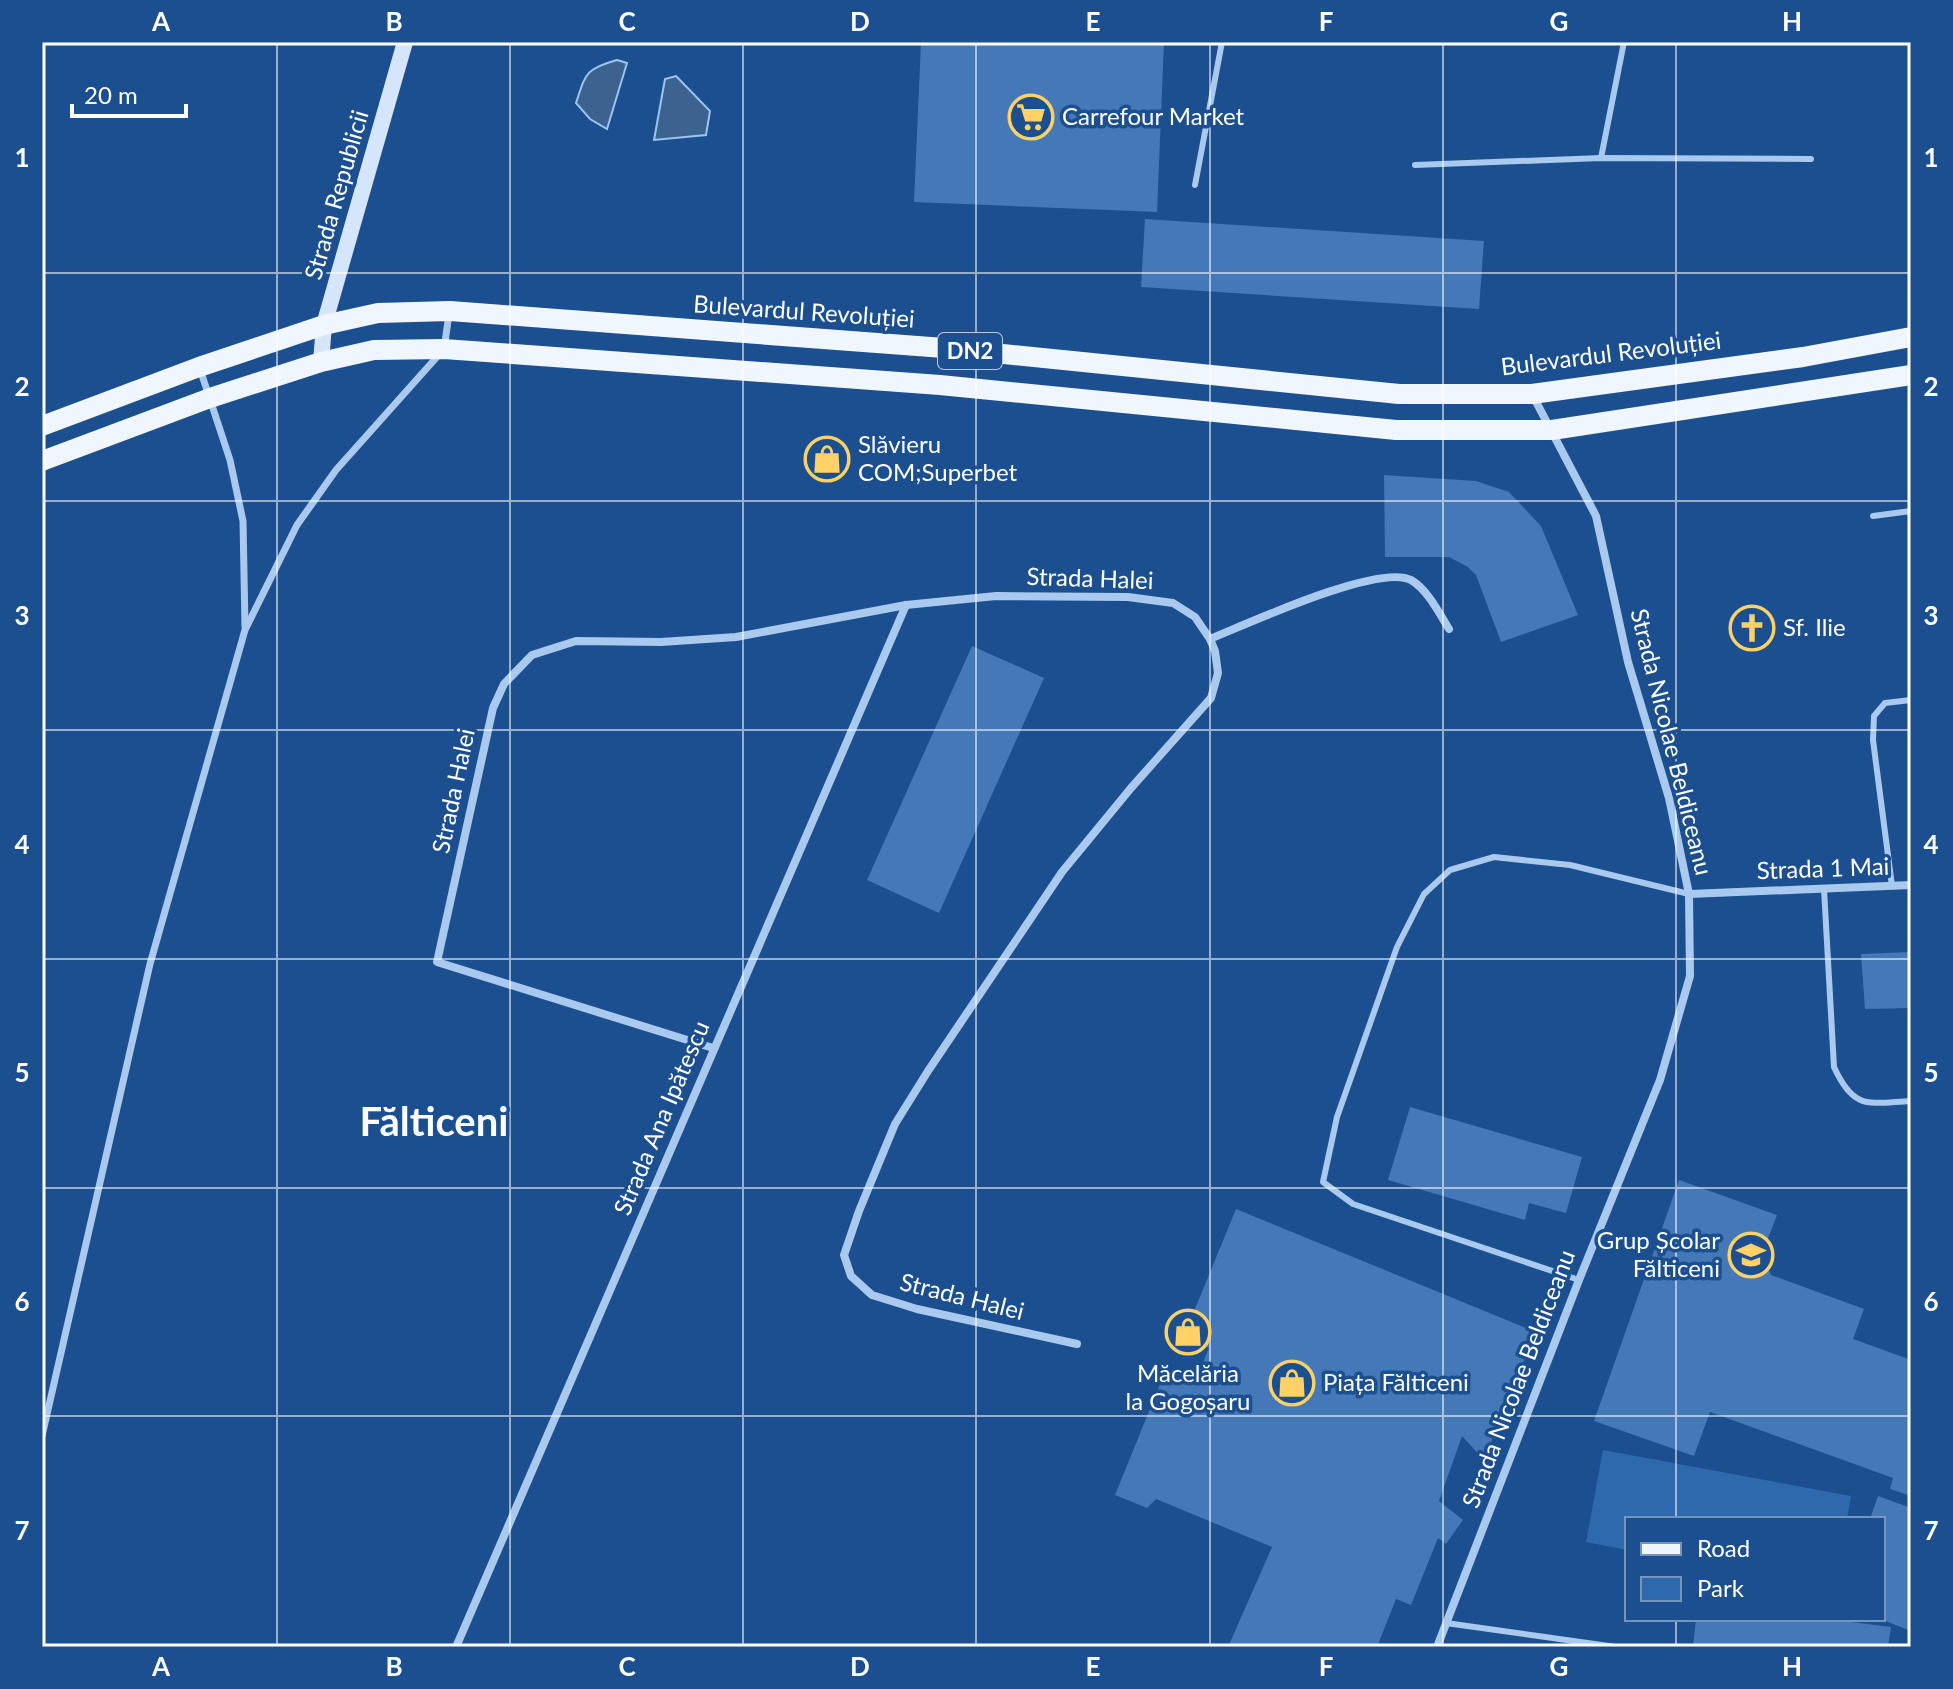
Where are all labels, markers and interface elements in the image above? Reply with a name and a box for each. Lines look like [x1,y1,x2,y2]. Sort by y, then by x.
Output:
text: A [151,5,171,37]
text: B [385,5,403,37]
text: C [618,5,636,37]
text: D [850,5,870,37]
text: E [1086,5,1100,37]
text: F [1319,5,1333,37]
text: G [1550,5,1568,37]
text: H [1782,5,1802,37]
scale bar [72,68,186,118]
text: 20 m [84,80,138,109]
supermarket icon: Carrefour Market [1007,93,1055,141]
place label: Carrefour Market [1062,101,1245,130]
street label: Strada Republicii [298,107,374,283]
text: 1 [14,141,30,173]
text: 1 [1923,141,1939,173]
street label: Bulevardul Revoluției [692,288,916,333]
street label: Bulevardul Revoluției [1499,325,1723,380]
road number: DN2 [938,333,1002,369]
text: 2 [14,370,30,402]
text: 2 [1923,370,1939,402]
place label: Slăvieru COM;Superbet [858,429,1018,486]
shop icon: Slăvieru COM;Superbet [803,435,851,483]
street label: Strada Halei [1026,561,1154,594]
text: 3 [14,599,30,631]
text: 3 [1923,599,1939,631]
church icon: Sf. Ilie [1728,604,1776,652]
street label: Strada Nicolae Beldiceanu [1625,605,1720,878]
place label: Sf. Ilie [1783,612,1846,641]
street label: Strada Halei [425,726,480,856]
text: 4 [14,828,30,860]
text: 4 [1923,828,1939,860]
street label: Strada 1 Mai [1756,851,1890,884]
street label: Strada Ana Ipătescu [607,1016,715,1219]
text: 5 [14,1056,30,1088]
text: 5 [1923,1056,1939,1088]
district label: Fălticeni [360,1097,508,1145]
place label: Grup Școlar Fălticeni [1597,1225,1720,1282]
school or university icon: Grup Școlar Fălticeni [1727,1231,1775,1279]
street label: Strada Nicolae Beldiceanu [1455,1245,1580,1511]
street label: Strada Halei [897,1266,1028,1325]
text: 6 [14,1285,30,1317]
text: 6 [1923,1285,1939,1317]
shop icon: Măcelăria la Gogoșaru [1164,1308,1212,1356]
place label: Măcelăria la Gogoșaru [1125,1358,1251,1415]
shop icon: Piața Fălticeni [1268,1359,1316,1407]
place label: Piața Fălticeni [1323,1367,1469,1396]
text: 7 [14,1514,30,1546]
text: 7 [1923,1514,1939,1546]
legend [1625,1517,1885,1621]
text: Road [1697,1533,1750,1562]
text: Park [1697,1573,1745,1602]
text: A [151,1650,171,1682]
text: B [385,1650,403,1682]
text: C [618,1650,636,1682]
text: D [850,1650,870,1682]
text: E [1086,1650,1100,1682]
text: F [1319,1650,1333,1682]
text: G [1550,1650,1568,1682]
text: H [1782,1650,1802,1682]

